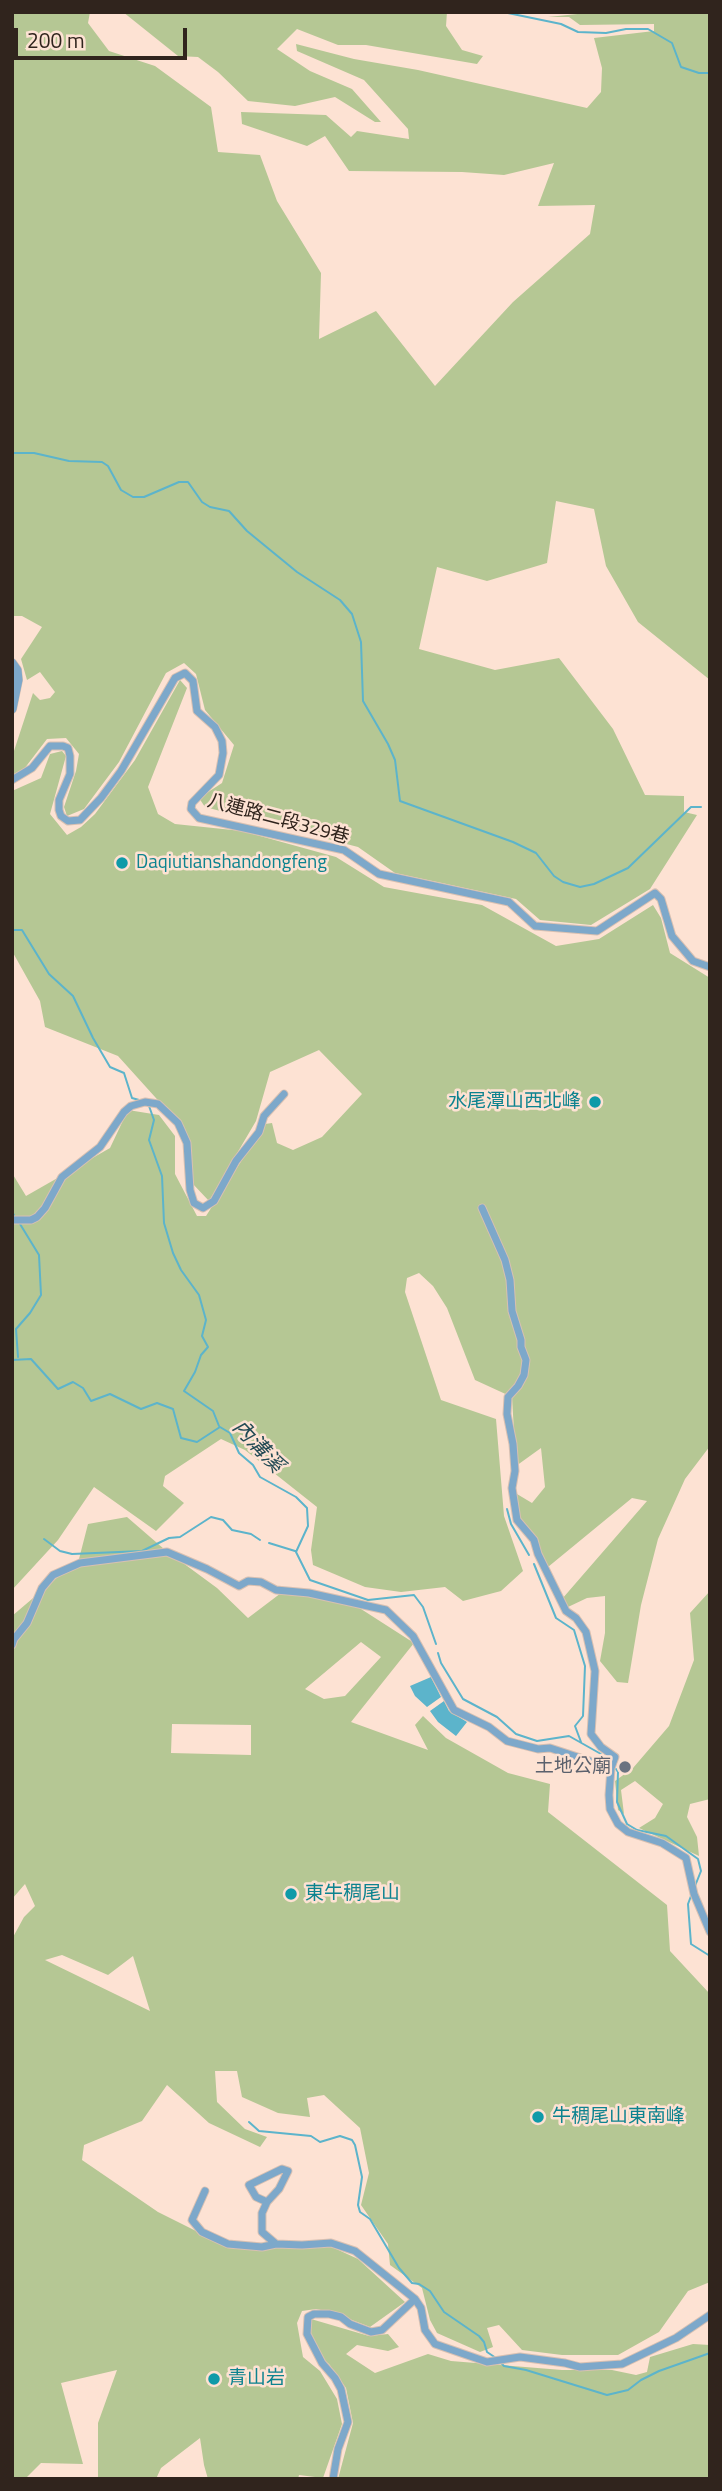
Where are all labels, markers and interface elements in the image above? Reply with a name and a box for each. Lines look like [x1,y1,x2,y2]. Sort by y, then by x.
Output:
scale bar [18,14,191,58]
text: 200 m [27,24,84,56]
street label: 八連路二段329巷 [205,790,351,850]
place label: Daqiutianshandongfeng [136,852,327,874]
marker: Daqiutianshandongfeng [114,855,130,871]
place label: 水尾潭山西北峰 [448,1091,581,1113]
marker: 水尾潭山西北峰 [587,1094,603,1110]
water label: 內溝溪 [226,1415,288,1479]
place label: 土地公廟 [535,1756,611,1778]
marker: 土地公廟 [617,1759,633,1775]
place label: 東牛稠尾山 [305,1883,400,1905]
marker: 東牛稠尾山 [283,1886,299,1902]
place label: 牛稠尾山東南峰 [552,2106,685,2128]
marker: 牛稠尾山東南峰 [530,2109,546,2125]
place label: 青山岩 [228,2368,285,2390]
marker: 青山岩 [206,2371,222,2387]

